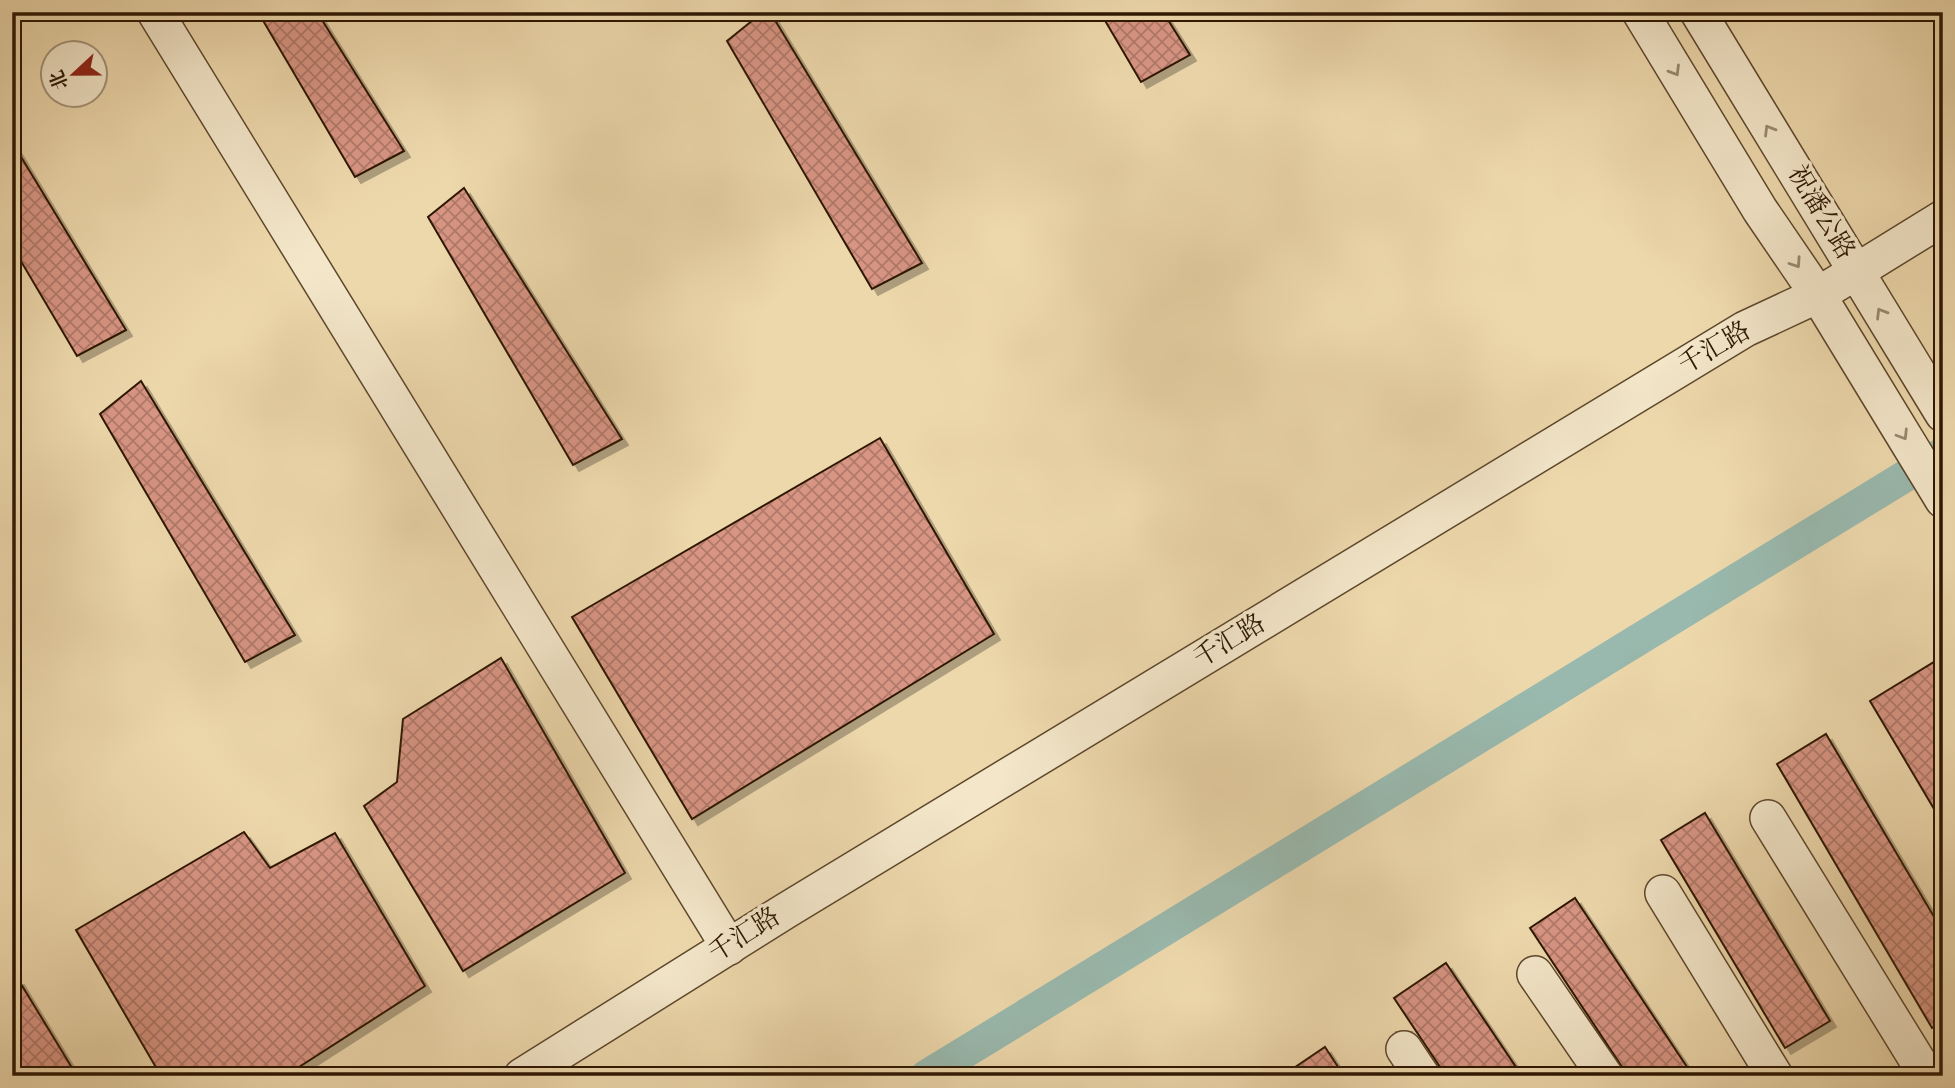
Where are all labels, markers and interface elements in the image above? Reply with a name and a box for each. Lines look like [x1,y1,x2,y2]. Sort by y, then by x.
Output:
north arrow [38,38,108,108]
one-way arrow [1667,63,1680,76]
text: 北 [44,66,77,93]
one-way arrow [1765,124,1778,137]
street label: 祝潘公路 [1777,159,1863,267]
one-way arrow [1788,255,1800,268]
one-way arrow [1876,308,1889,321]
street label: 千汇路 [1672,313,1758,385]
one-way arrow [1894,428,1907,441]
street label: 千汇路 [1187,606,1273,678]
street label: 千汇路 [702,900,788,972]

